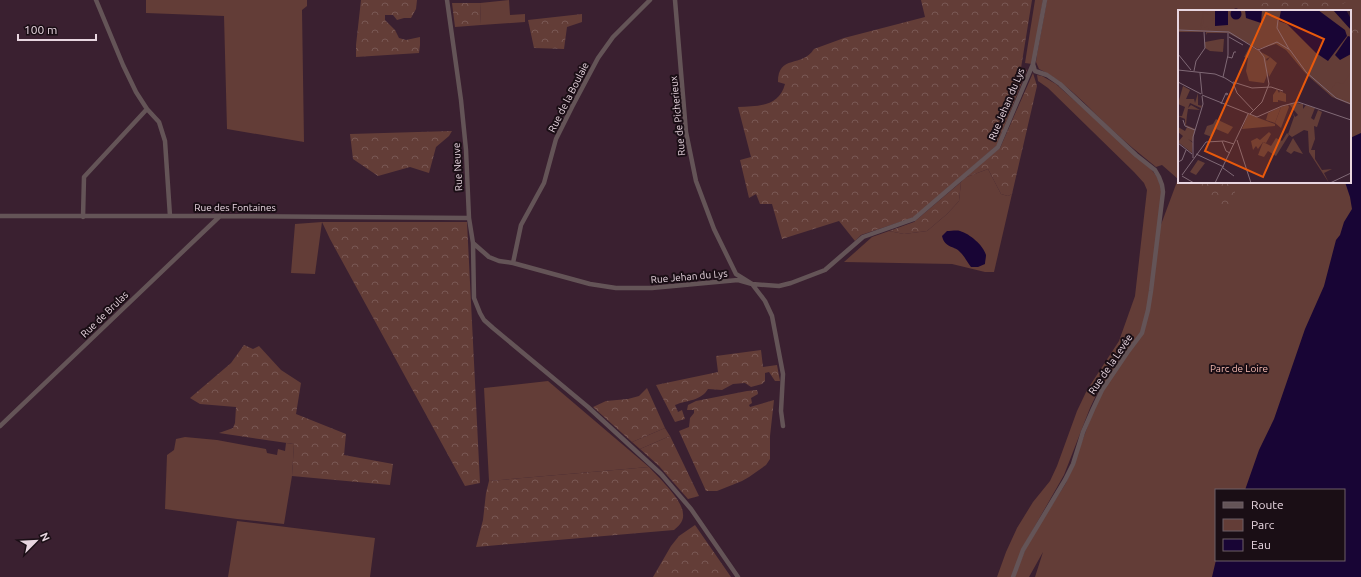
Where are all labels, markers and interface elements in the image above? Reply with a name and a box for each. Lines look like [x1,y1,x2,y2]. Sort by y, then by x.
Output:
inset map [1178,10,1351,183]
scale bar [18,16,96,42]
text: 100 m [24,23,57,36]
street label: Rue de la Boulaie [546,60,591,134]
street label: Rue Jehan du Lys [986,67,1027,142]
street label: Rue de Picherieux [668,75,687,156]
street label: Rue Neuve [451,142,464,191]
street label: Rue des Fontaines [194,202,276,213]
street label: Rue Jehan du Lys [650,268,728,285]
street label: Rue de Brulas [78,289,130,340]
street label: Rue de la Levée [1086,332,1135,396]
park label: Parc de Loire [1210,363,1268,374]
legend [1215,489,1345,561]
text: Route [1251,498,1284,511]
text: Parc [1251,518,1275,531]
north arrow [16,521,56,561]
text: N [38,531,52,543]
text: Eau [1251,538,1271,551]

